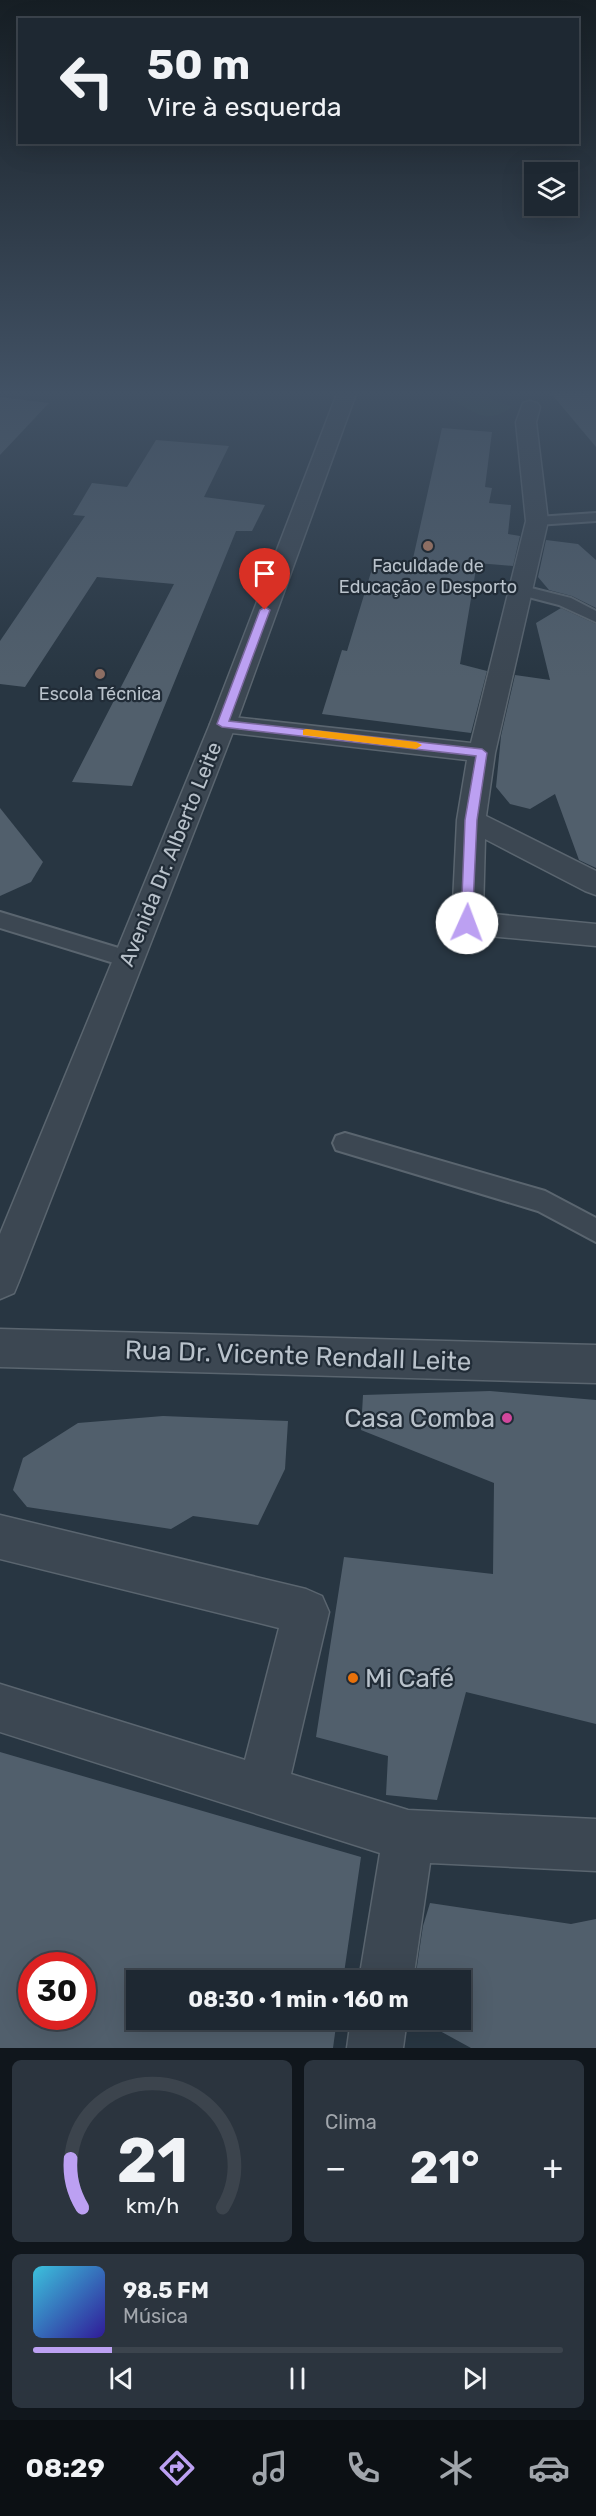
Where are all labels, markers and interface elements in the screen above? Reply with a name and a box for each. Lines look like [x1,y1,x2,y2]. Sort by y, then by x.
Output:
text: 50 m [147,40,250,90]
icon: left [48,42,126,120]
text: Vire à esquerda [147,91,342,123]
map controls [524,162,578,216]
button: layers [524,162,578,216]
marker: Faculdade de Educação e Desporto [421,539,435,553]
pin [239,548,290,610]
place label: Faculdade de Educação e Desporto [339,555,517,598]
icon: arrive [248,557,281,590]
marker: Escola Técnica [93,667,107,681]
place label: Escola Técnica [39,683,161,705]
street label: Avenida Dr. Alberto Leite [113,738,227,970]
position arrow [435,891,499,955]
street label: Rua Dr. Vicente Rendall Leite [124,1334,472,1378]
place label: Casa Comba [344,1403,495,1434]
marker: Casa Comba [500,1411,514,1425]
place label: Mi Café [365,1663,454,1694]
marker: Mi Café [346,1671,360,1685]
speed limit sign: 30 [18,1952,96,2030]
text: 08:30 · 1 min · 160 m [188,1986,409,2013]
text: Clima [325,2110,377,2134]
text: 21 [116,2124,188,2198]
text: 21° [409,2141,480,2194]
text: − [325,2148,346,2187]
text: + [542,2148,563,2187]
text: km/h [125,2193,179,2218]
text: 98.5 FM [123,2277,209,2304]
text: Música [123,2304,188,2328]
icon: previous [105,2362,138,2395]
icon: pause [281,2362,314,2395]
icon: next [458,2362,491,2395]
icon: directions [156,2447,198,2489]
icon: music [249,2447,291,2489]
icon: phone [342,2447,384,2489]
icon: climate [435,2447,477,2489]
icon: car [528,2447,570,2489]
text: 08:29 [26,2452,105,2484]

